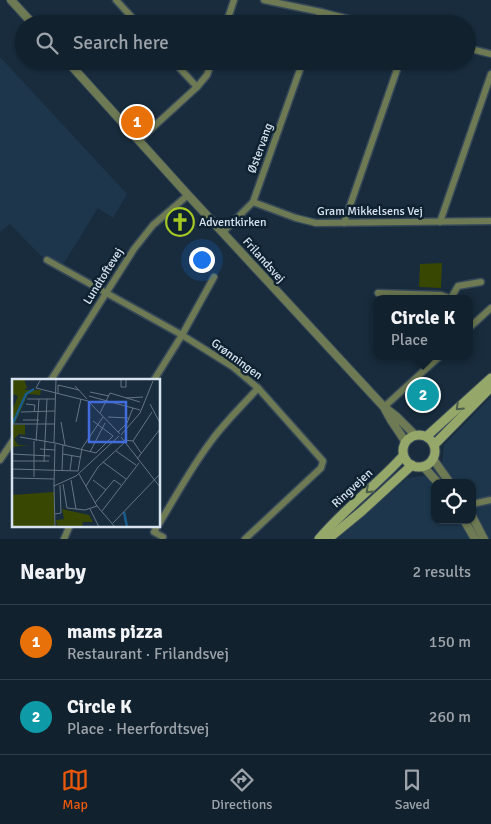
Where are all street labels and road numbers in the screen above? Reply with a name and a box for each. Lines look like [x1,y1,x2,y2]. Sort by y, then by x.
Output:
street label: Østervang [244,121,276,175]
street label: Gram Mikkelsens Vej [317,204,423,219]
street label: Frilandsvej [239,234,288,286]
street label: Lundtoftevej [80,245,127,307]
street label: Grønningen [208,336,265,383]
street label: Ringvejen [329,466,376,511]

